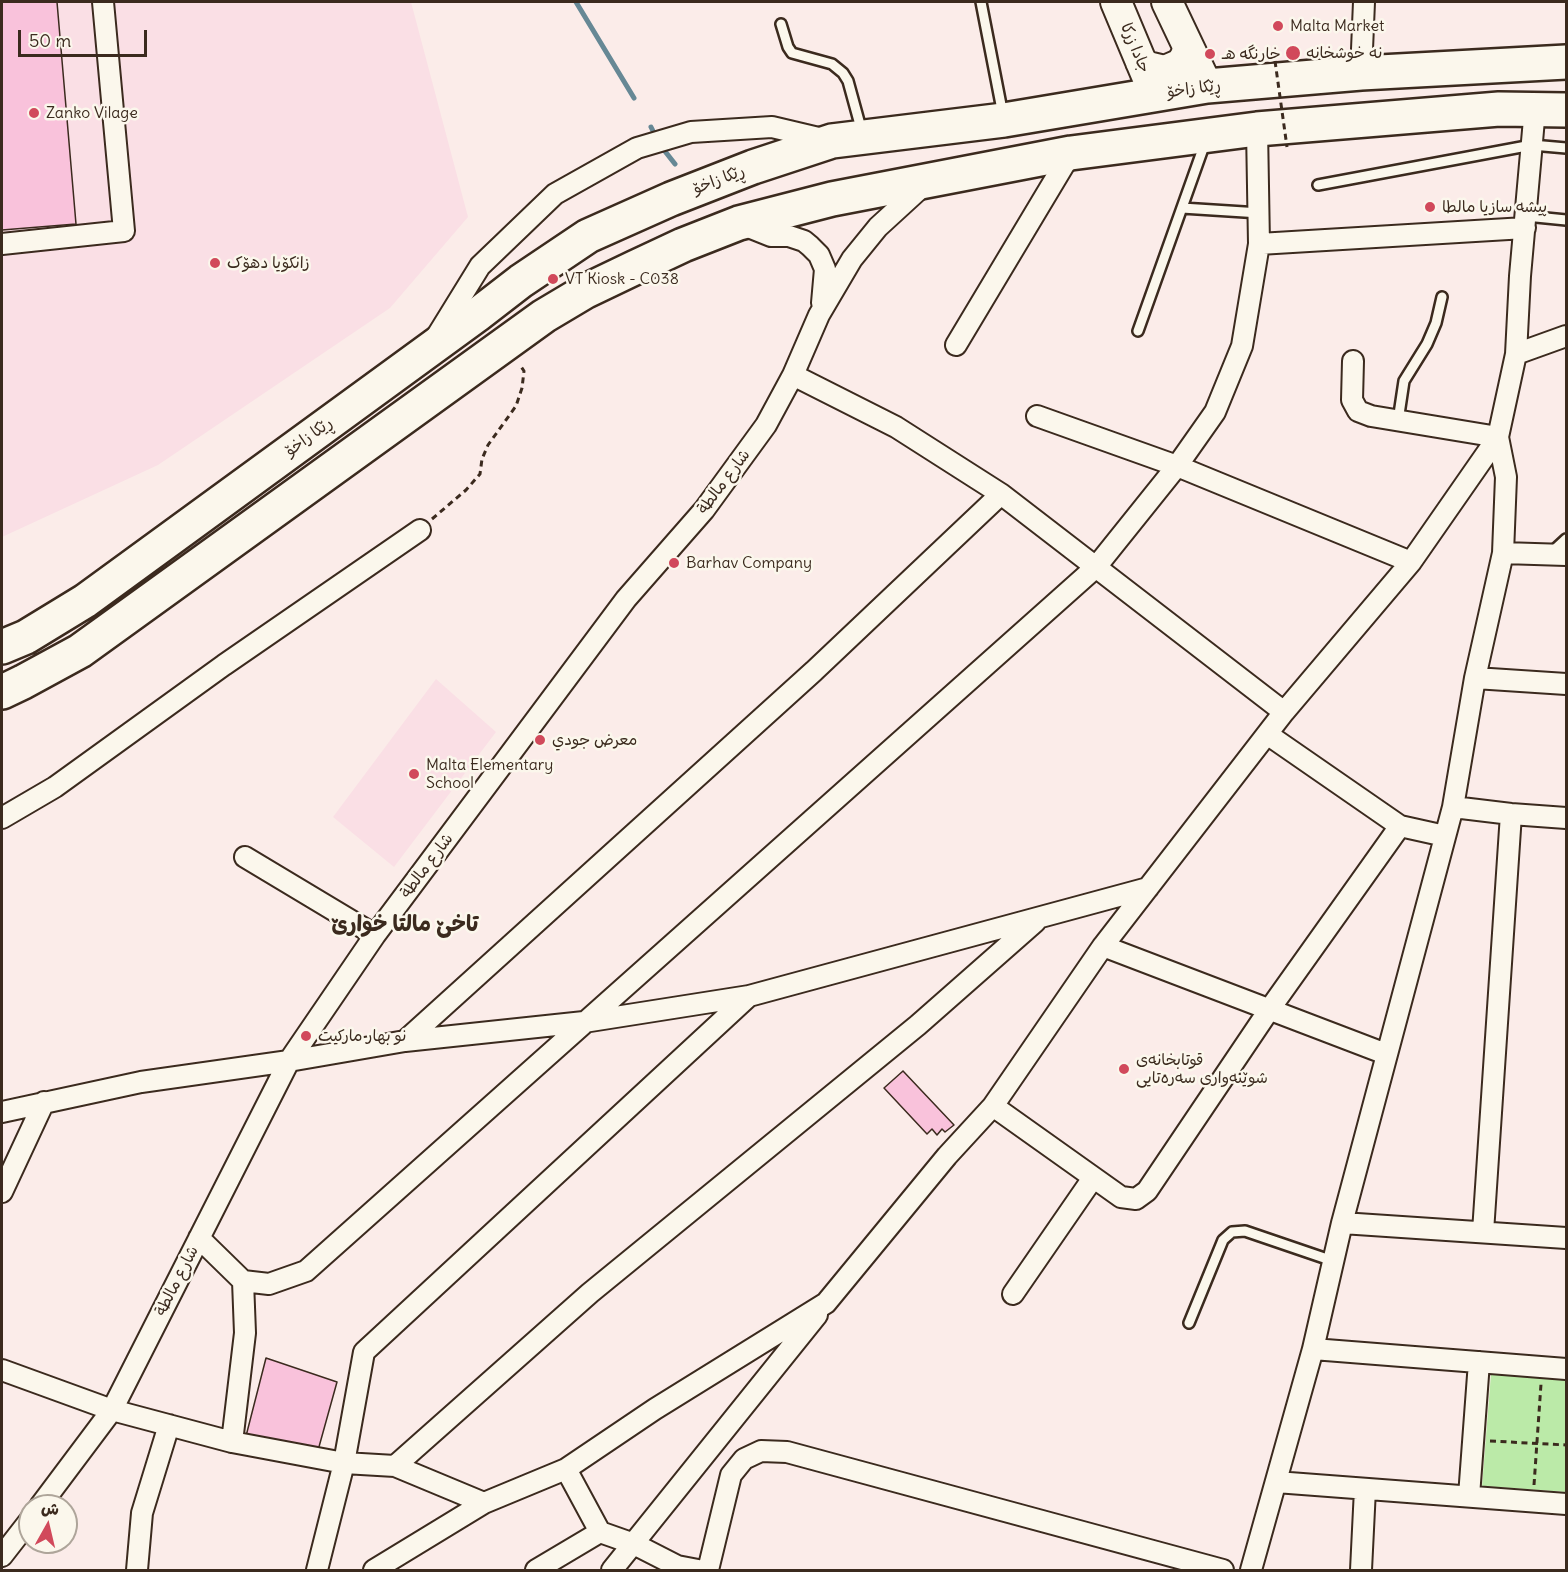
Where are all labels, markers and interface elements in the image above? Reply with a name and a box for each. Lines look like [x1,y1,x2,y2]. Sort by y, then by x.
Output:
place label: Malta Market [1290,16,1384,36]
scale bar [21,18,150,56]
marker: Malta Market [1271,19,1285,33]
street label: جادا زرکا [1116,20,1154,76]
text: 50 m [29,29,71,52]
place label: نه خوشخانه [1306,43,1382,63]
place label: خارنگه هـ [1222,44,1281,64]
marker: نه خوشخانه [1284,44,1302,62]
marker: خارنگه هـ [1203,47,1217,61]
street label: ڕێکا زاخۆ [1166,76,1222,102]
place label: Zanko Vilage [46,103,138,123]
marker: Zanko Vilage [27,106,41,120]
street label: ڕێکا زاخۆ [690,161,748,199]
place label: پيشه سازيا مالطا [1442,197,1547,217]
marker: پيشه سازيا مالطا [1423,200,1437,214]
place label: زانکۆیا دهۆک [227,253,310,273]
marker: زانکۆیا دهۆک [208,256,222,270]
place label: VT Kiosk - C038 [565,269,679,289]
marker: VT Kiosk - C038 [546,272,560,286]
street label: ڕێکا زاخۆ [282,413,336,461]
street label: شارع مالطة [693,446,755,518]
place label: Barhav Company [686,553,812,573]
marker: Barhav Company [667,556,681,570]
place label: معرض جودي [552,730,637,750]
marker: معرض جودي [533,733,547,747]
place label: Malta Elementary School [426,755,553,793]
marker: Malta Elementary School [407,767,421,781]
street label: شارع مالطة [396,830,458,902]
district label: تاخێ مالتا خوارێ [332,912,478,938]
place label: نو بهار ماركيت [318,1026,406,1046]
marker: نو بهار ماركيت [299,1029,313,1043]
place label: قوتابخانەی شوێنەواری سەرەتایی [1136,1050,1268,1088]
marker: قوتابخانەی شوێنەواری سەرەتایی [1117,1062,1131,1076]
street label: شارع مالطة [151,1243,203,1319]
north arrow [18,1494,78,1554]
text: ش [40,1497,60,1519]

